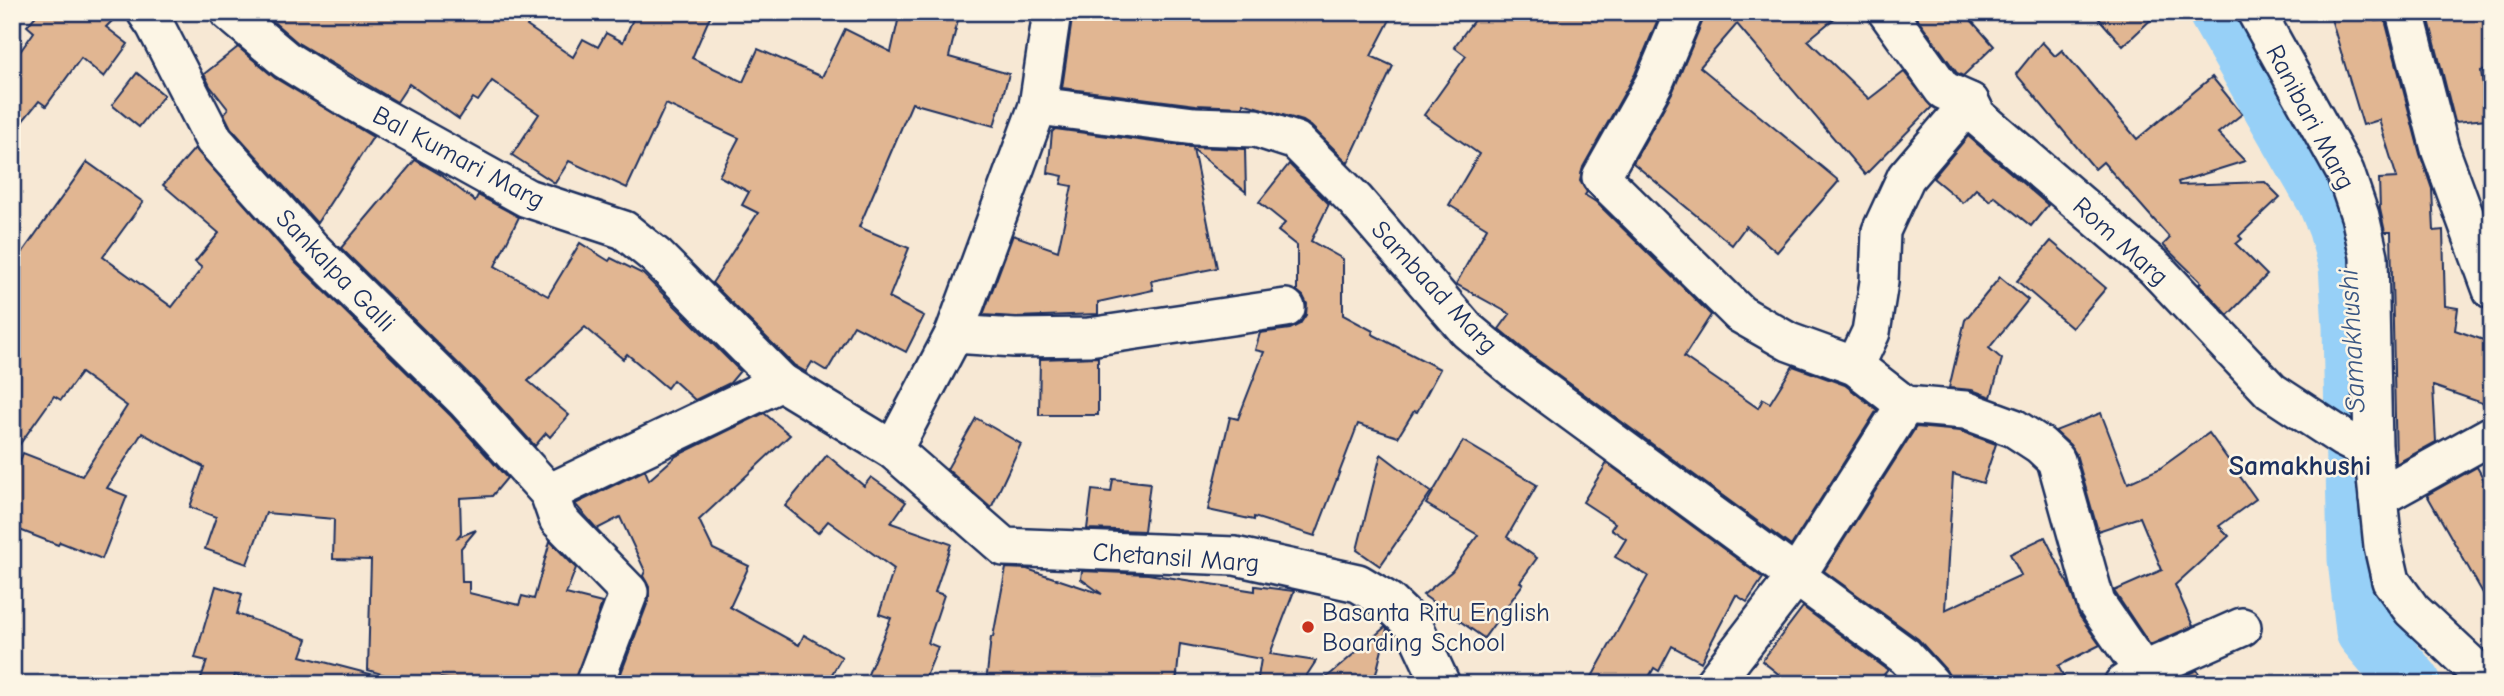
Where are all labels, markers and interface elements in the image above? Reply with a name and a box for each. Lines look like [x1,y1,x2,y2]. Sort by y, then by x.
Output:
street label: Ranibari Marg [2259,40,2361,195]
street label: Bal Kumari Marg [368,100,550,216]
street label: Rom Marg [2067,191,2174,292]
street label: Sankalpa Galli [269,203,401,338]
street label: Sambaad Marg [1365,215,1504,360]
water label: Samakhushi [2332,268,2372,414]
district label: Samakhushi [2229,450,2371,482]
street label: Chetansil Marg [1092,537,1260,579]
place label: Basanta Ritu English Boarding School [1322,598,1550,658]
marker: Basanta Ritu English Boarding School [1300,619,1316,635]

